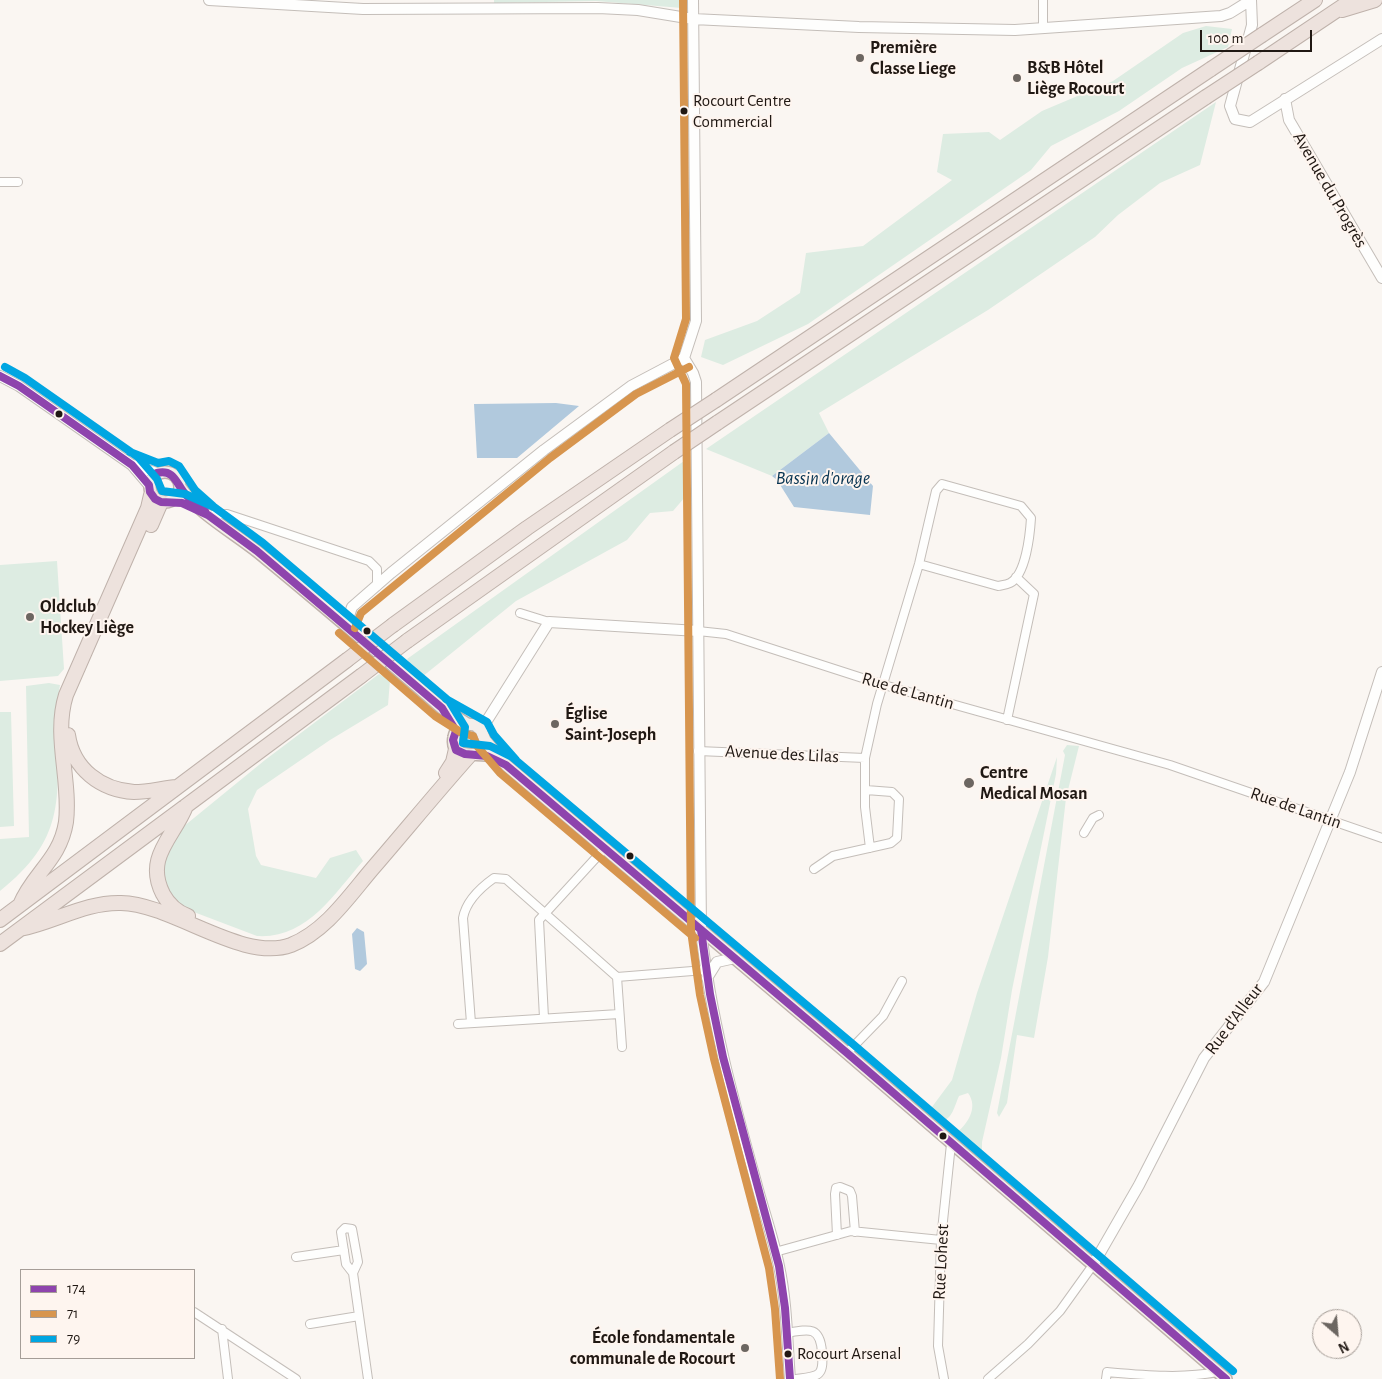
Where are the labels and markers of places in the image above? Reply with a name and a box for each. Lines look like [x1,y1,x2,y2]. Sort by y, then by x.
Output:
place label: Première Classe Liege [870,37,956,80]
marker: Première Classe Liege [854,52,866,64]
place label: B&B Hôtel Liège Rocourt [1027,57,1124,100]
marker: B&B Hôtel Liège Rocourt [1011,72,1023,84]
place label: Rocourt Centre Commercial [693,91,791,131]
marker: Rocourt Centre Commercial [679,106,689,116]
unlabelled marker [54,409,64,419]
place label: Oldclub Hockey Liège [40,596,134,638]
marker: Oldclub Hockey Liège [24,611,36,623]
unlabelled marker [362,626,372,636]
place label: Église Saint-Joseph [565,703,656,746]
marker: Église Saint-Joseph [549,718,561,730]
place label: Centre Medical Mosan [980,762,1088,804]
marker: Centre Medical Mosan [962,776,976,790]
unlabelled marker [625,851,635,861]
unlabelled marker [938,1131,948,1141]
place label: École fondamentale communale de Rocourt [570,1327,735,1370]
marker: École fondamentale communale de Rocourt [739,1342,751,1354]
place label: Rocourt Arsenal [797,1344,901,1364]
marker: Rocourt Arsenal [783,1349,793,1359]

